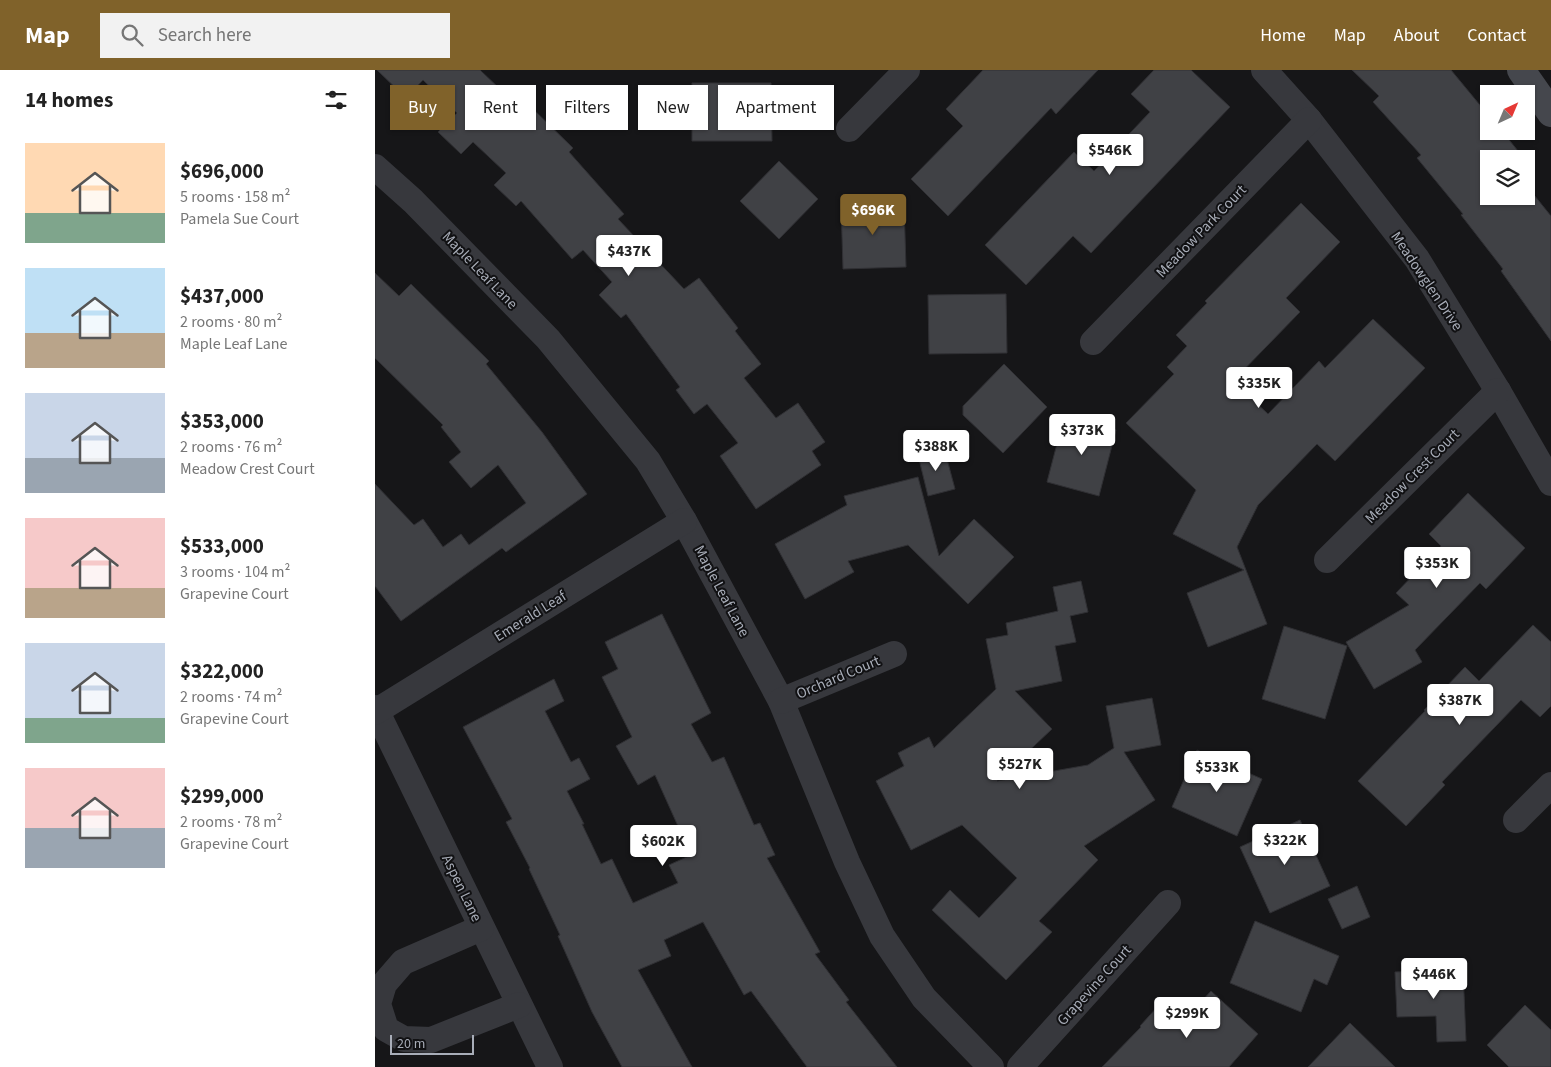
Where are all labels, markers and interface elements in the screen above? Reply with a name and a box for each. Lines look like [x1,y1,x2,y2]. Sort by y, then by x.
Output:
search box [100,13,450,58]
text: Map [25,18,70,53]
icon: search [118,21,146,49]
text: Search here [158,22,251,49]
text: Home [1260,23,1306,48]
text: Map [1334,23,1366,48]
text: About [1394,23,1439,48]
text: Contact [1467,23,1526,48]
text: 14 homes [25,85,113,115]
chip: Buy [390,85,455,130]
chip: Rent [465,85,536,130]
chip: Filters [546,85,628,130]
chip: New [638,85,708,130]
chip: Apartment [718,85,834,130]
north arrow [1480,85,1535,140]
map controls [1480,85,1535,205]
icon: filters [322,86,350,114]
pin: $546K [1075,134,1145,176]
text: $546K [1088,139,1132,161]
button: layers [1480,150,1535,205]
text: $696,000 [180,156,264,186]
icon: home [65,163,125,223]
street label: Meadow Park Court [1151,180,1251,283]
text: 5 rooms · 158 m² [180,186,290,208]
pin: $696K [838,194,908,236]
text: $696K [851,199,895,221]
text: Pamela Sue Court [180,208,299,230]
street label: Maple Leaf Lane [437,227,522,314]
street label: Meadowglen Drive [1386,228,1468,335]
pin: $437K [594,234,664,277]
text: $437K [607,240,651,262]
text: $437,000 [180,281,264,311]
icon: home [65,288,125,348]
text: 2 rooms · 80 m² [180,311,282,333]
text: Maple Leaf Lane [180,333,288,355]
pin: $335K [1224,366,1294,409]
text: $335K [1237,372,1281,394]
text: $353,000 [180,406,264,436]
icon: home [65,413,125,473]
pin: $373K [1047,414,1117,456]
text: $373K [1060,419,1104,441]
street label: Meadow Crest Court [1360,424,1464,528]
pin: $388K [901,430,971,472]
text: $388K [914,435,958,457]
text: 2 rooms · 76 m² [180,436,282,458]
text: Meadow Crest Court [180,458,315,480]
text: $533,000 [180,531,264,561]
icon: home [65,538,125,598]
street label: Maple Leaf Lane [689,542,755,641]
pin: $353K [1402,546,1472,589]
text: $353K [1415,552,1459,574]
text: 3 rooms · 104 m² [180,561,290,583]
text: Grapevine Court [180,583,289,605]
street label: Emerald Leaf [490,586,571,647]
street label: Orchard Court [793,650,883,705]
text: $322,000 [180,656,264,686]
icon: home [65,663,125,723]
pin: $387K [1425,684,1495,726]
text: 2 rooms · 74 m² [180,686,282,708]
text: $387K [1438,689,1482,711]
text: Grapevine Court [180,708,289,730]
pin: $527K [985,748,1055,790]
pin: $533K [1182,750,1252,793]
text: $527K [998,753,1042,775]
text: $533K [1195,756,1239,778]
text: $299,000 [180,781,264,811]
icon: home [65,788,125,848]
text: 2 rooms · 78 m² [180,811,282,833]
pin: $602K [628,824,698,867]
pin: $322K [1250,824,1320,866]
text: $322K [1263,829,1307,851]
text: $602K [641,830,685,852]
text: Grapevine Court [180,833,289,855]
street label: Aspen Lane [436,851,487,925]
street label: Grapevine Court [1052,940,1136,1030]
pin: $446K [1399,958,1469,1000]
text: $446K [1412,963,1456,985]
pin: $299K [1152,996,1222,1039]
text: $299K [1165,1002,1209,1024]
scale bar [390,1032,474,1055]
text: 20 m [397,1034,425,1054]

